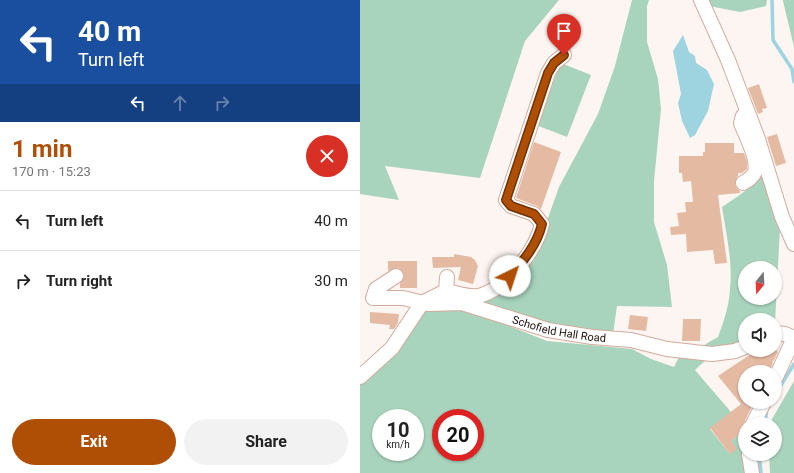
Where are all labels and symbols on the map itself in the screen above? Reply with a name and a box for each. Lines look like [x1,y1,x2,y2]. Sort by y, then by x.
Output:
pin [547,14,581,55]
position arrow [489,255,531,297]
north arrow [738,261,782,305]
street label: Schofield Hall Road [511,313,606,345]
speed limit sign: 20 [432,409,484,461]

